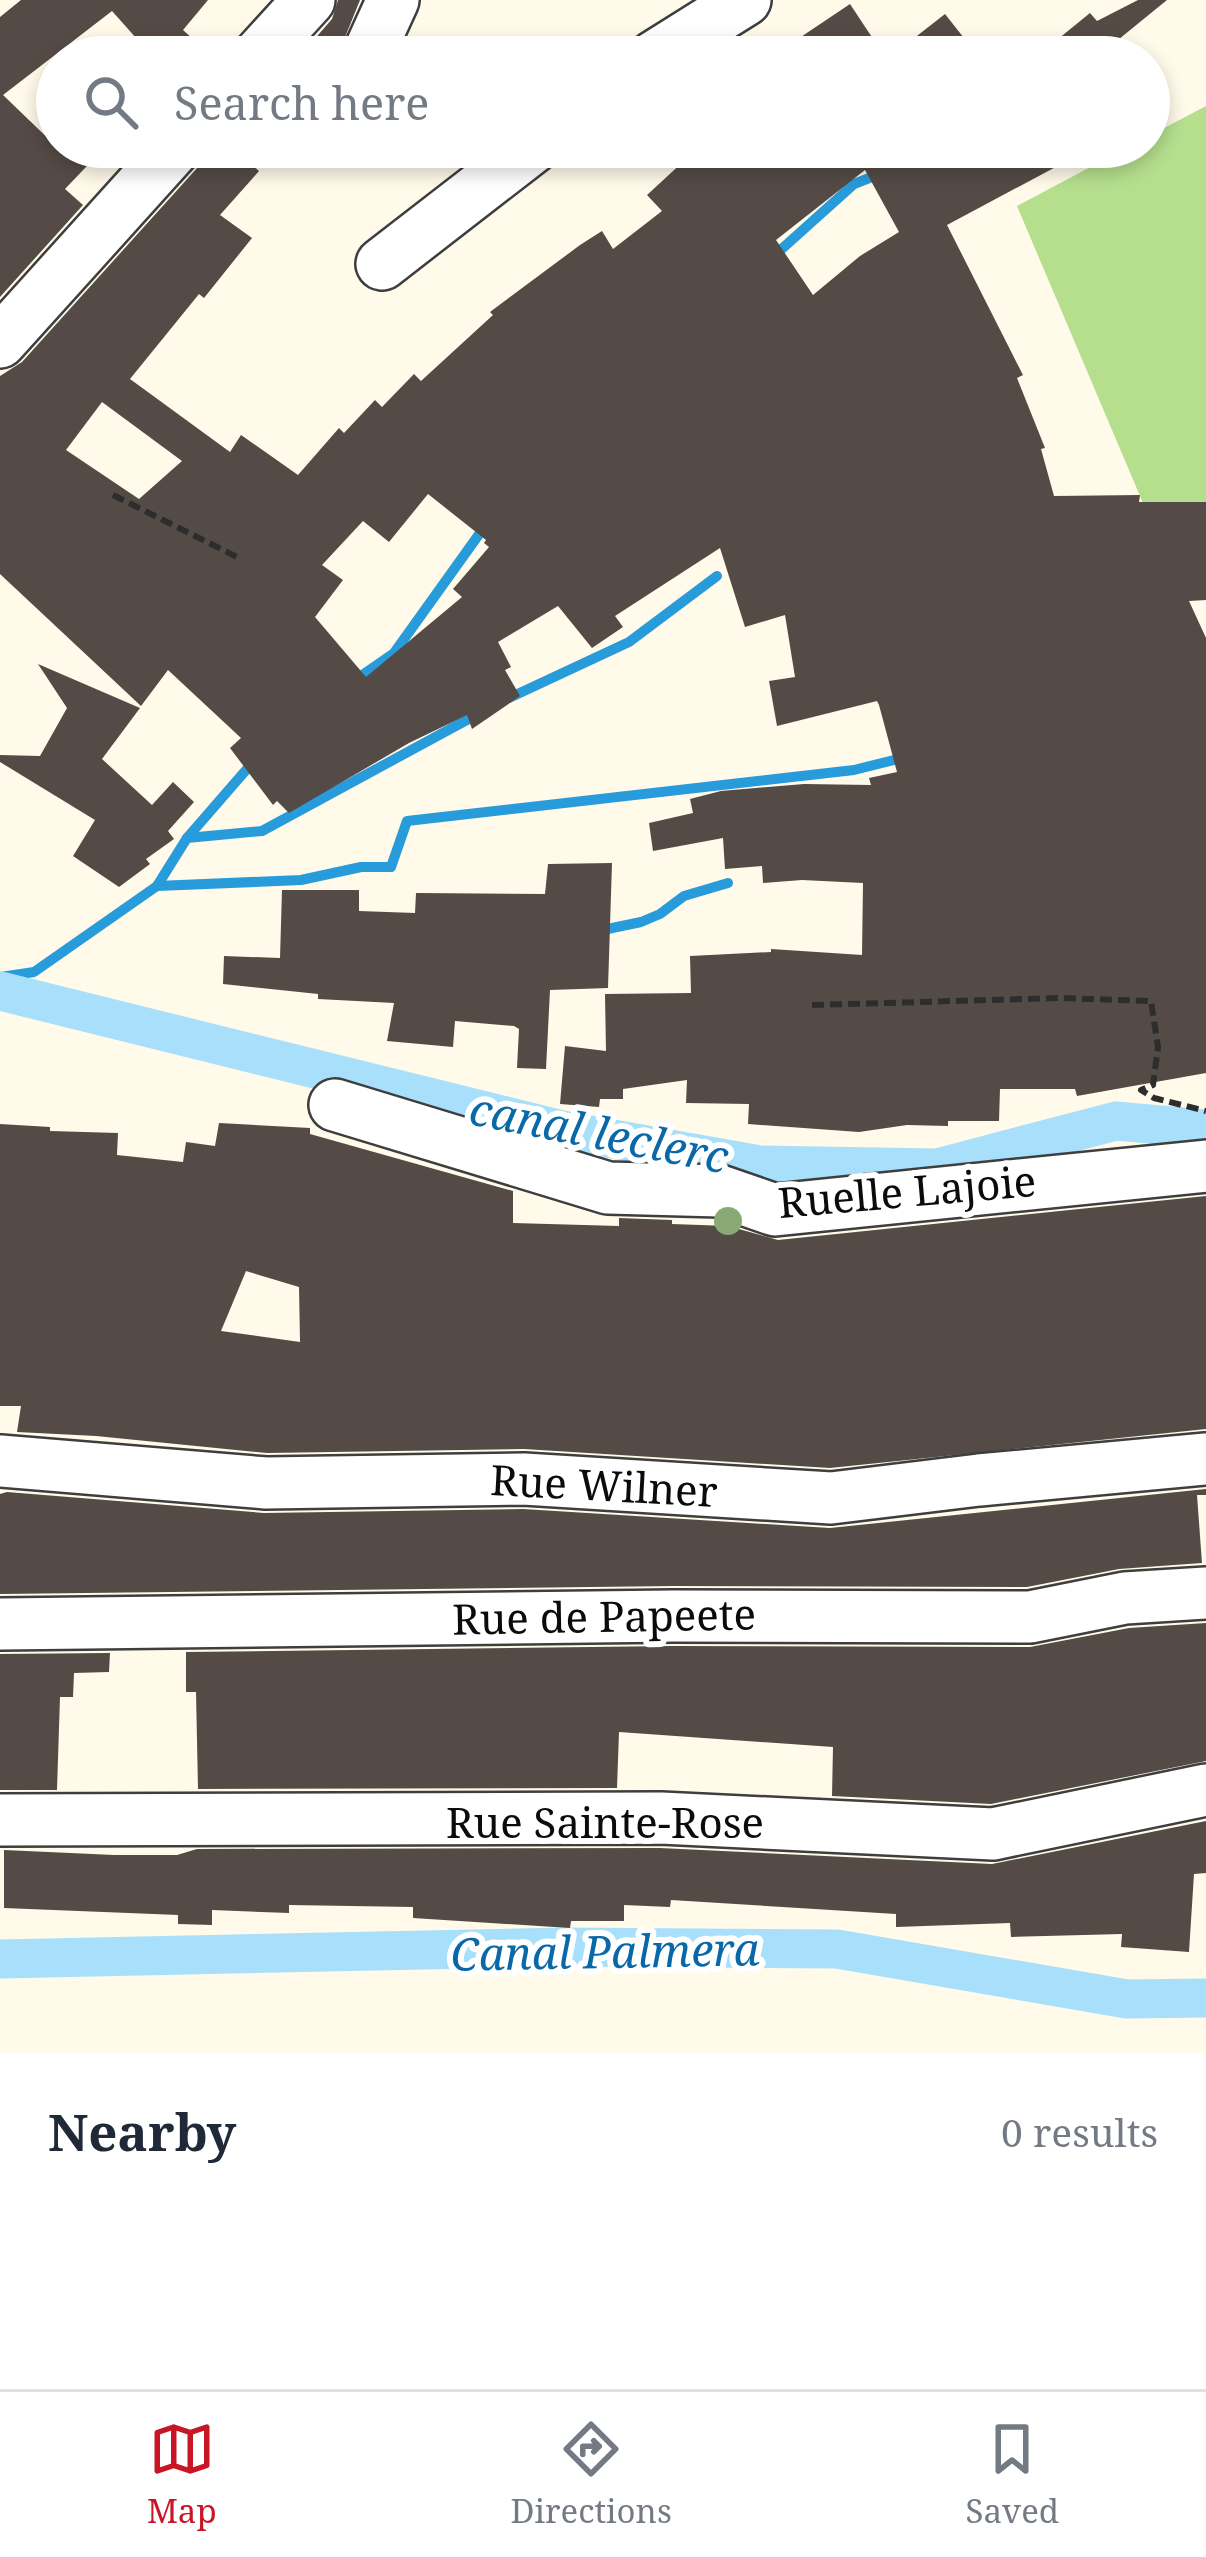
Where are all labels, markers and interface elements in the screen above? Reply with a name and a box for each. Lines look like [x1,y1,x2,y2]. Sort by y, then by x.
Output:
search box [36,36,1170,168]
icon: search [78,69,144,135]
text: Search here [174,72,429,133]
water label: canal leclerc [465,1077,734,1186]
street label: Ruelle Lajoie [776,1151,1038,1230]
street label: Rue Wilner [489,1450,719,1519]
street label: Rue de Papeete [452,1584,756,1647]
street label: Rue Sainte-Rose [446,1793,764,1850]
water label: Canal Palmera [450,1917,760,1984]
text: Nearby [48,2096,236,2166]
text: 0 results [1001,2105,1158,2158]
tab: Map [147,2416,217,2533]
tab: Directions [510,2416,672,2533]
tab: Saved [966,2416,1059,2533]

